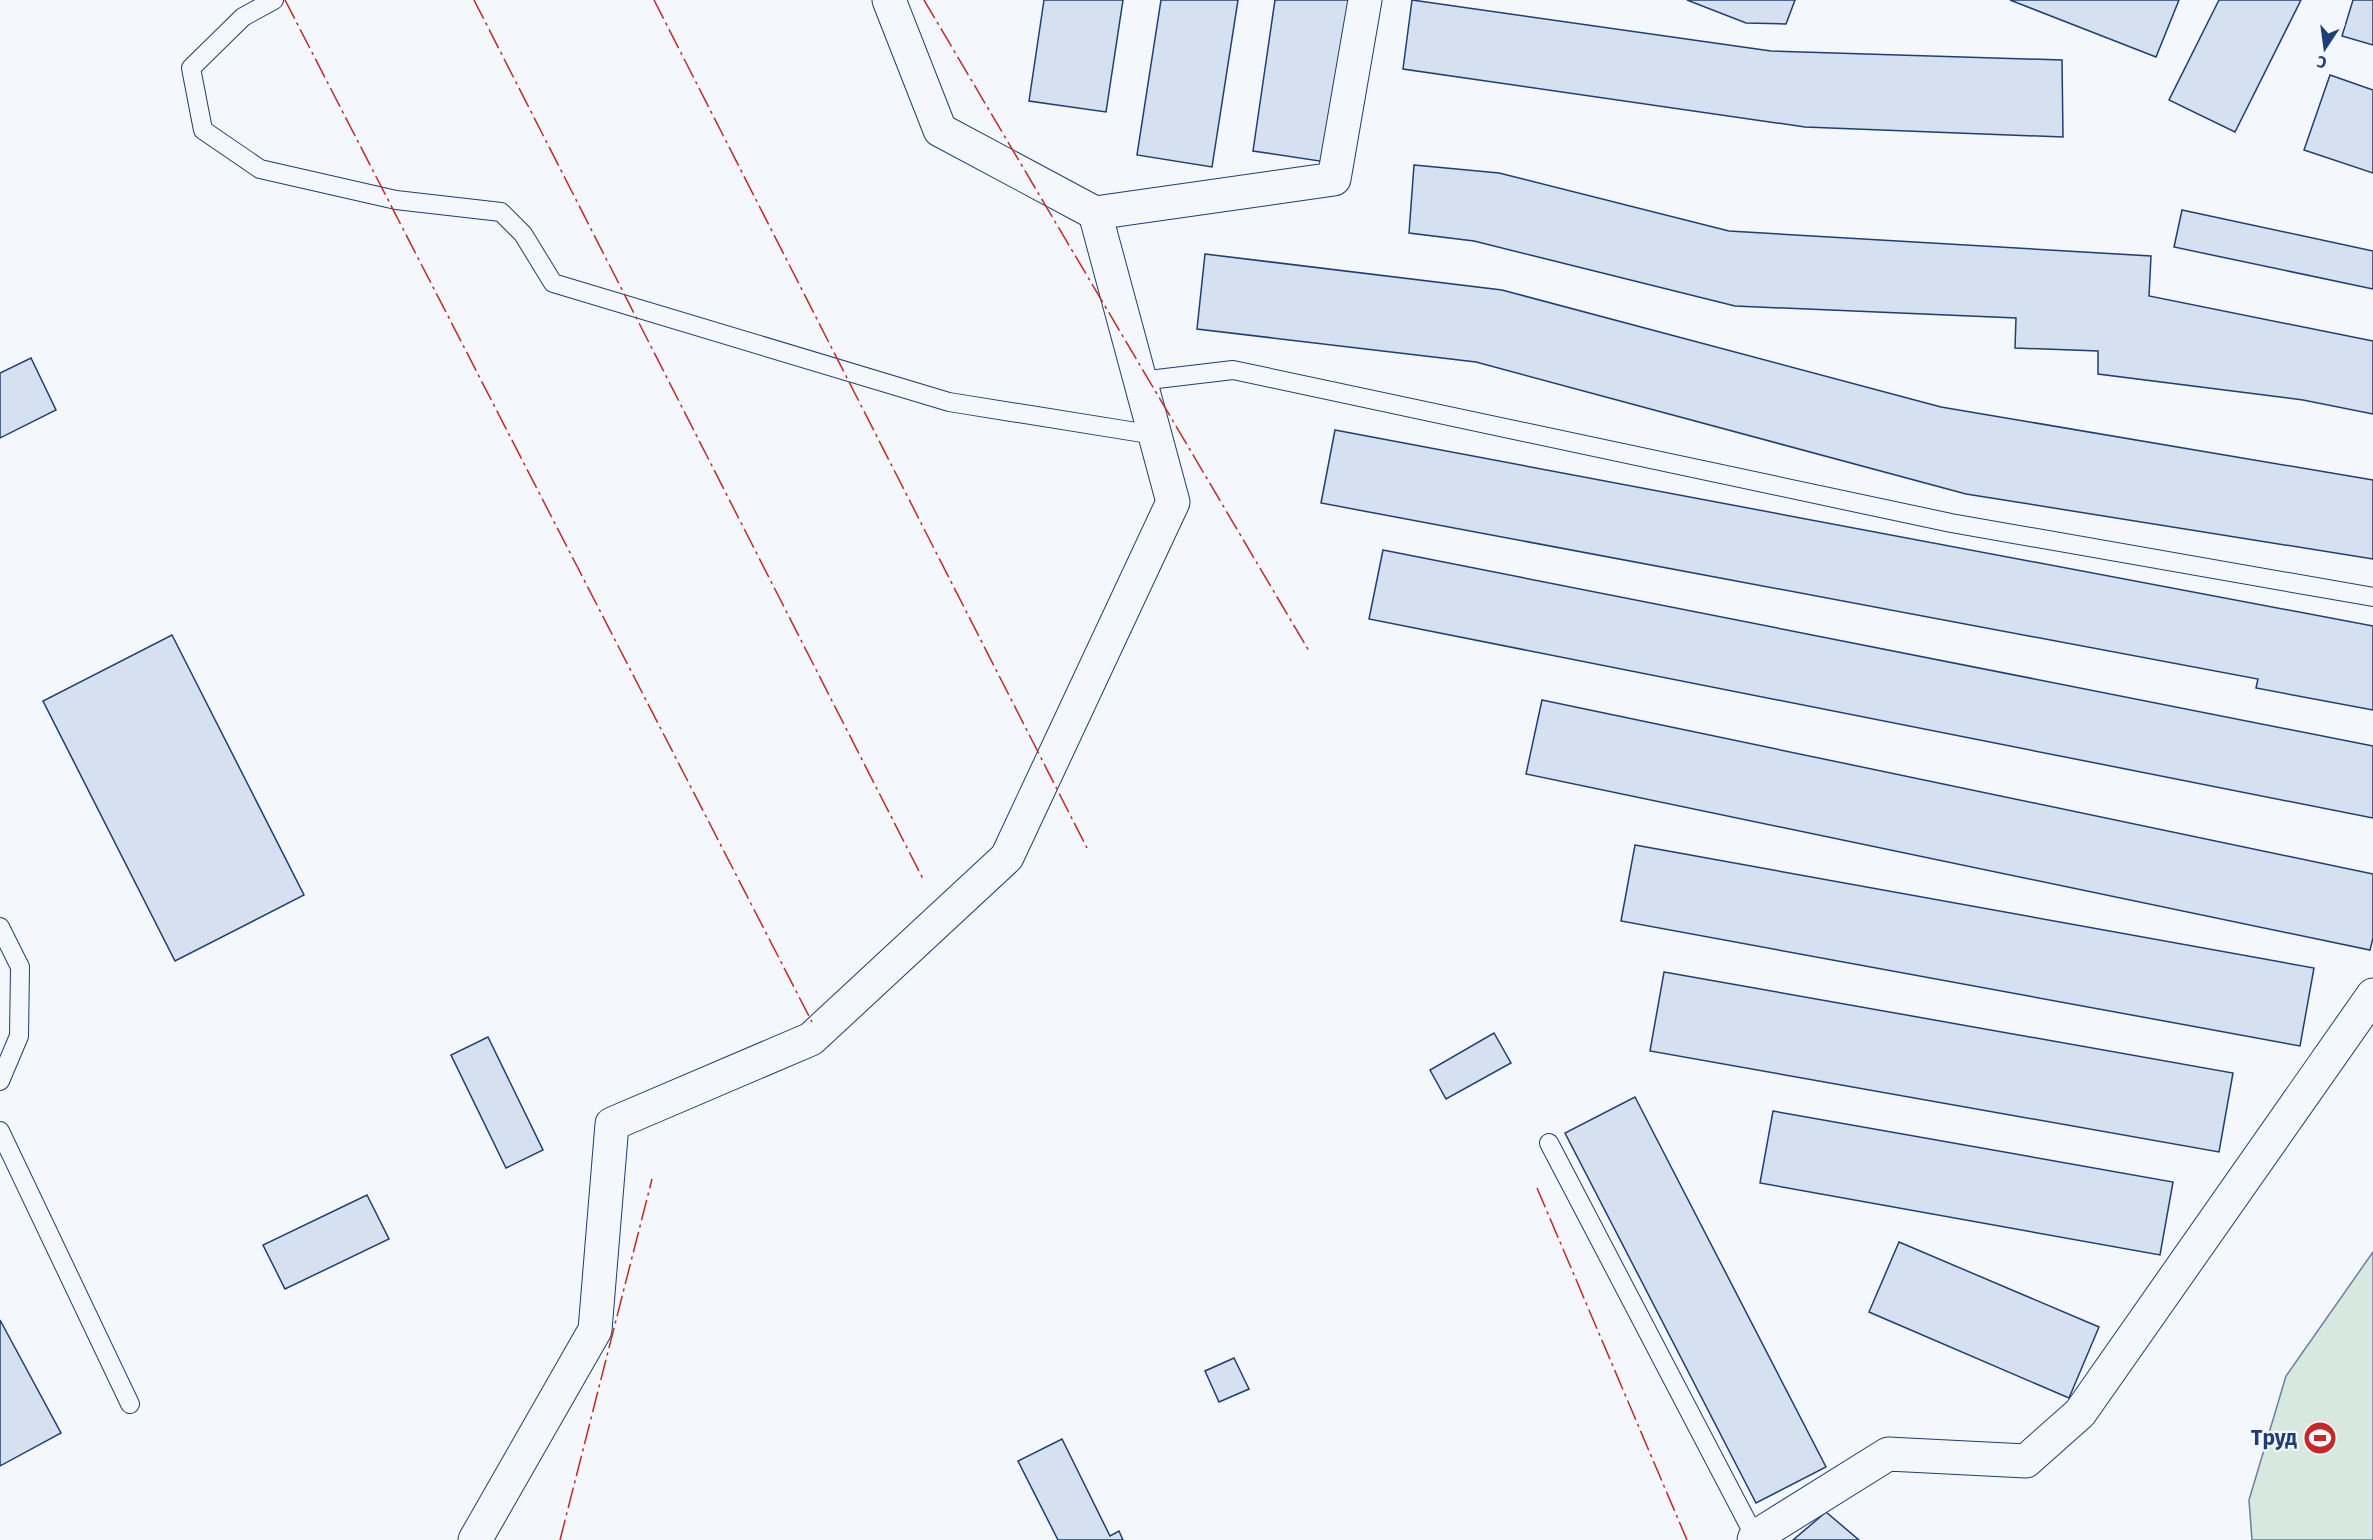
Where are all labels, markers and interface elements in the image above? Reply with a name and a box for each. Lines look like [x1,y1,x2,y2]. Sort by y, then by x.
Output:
north arrow [2295,18,2355,78]
text: С [2314,52,2328,72]
sports icon: Труд [2302,1420,2338,1456]
place label: Труд [2251,1425,2297,1451]

